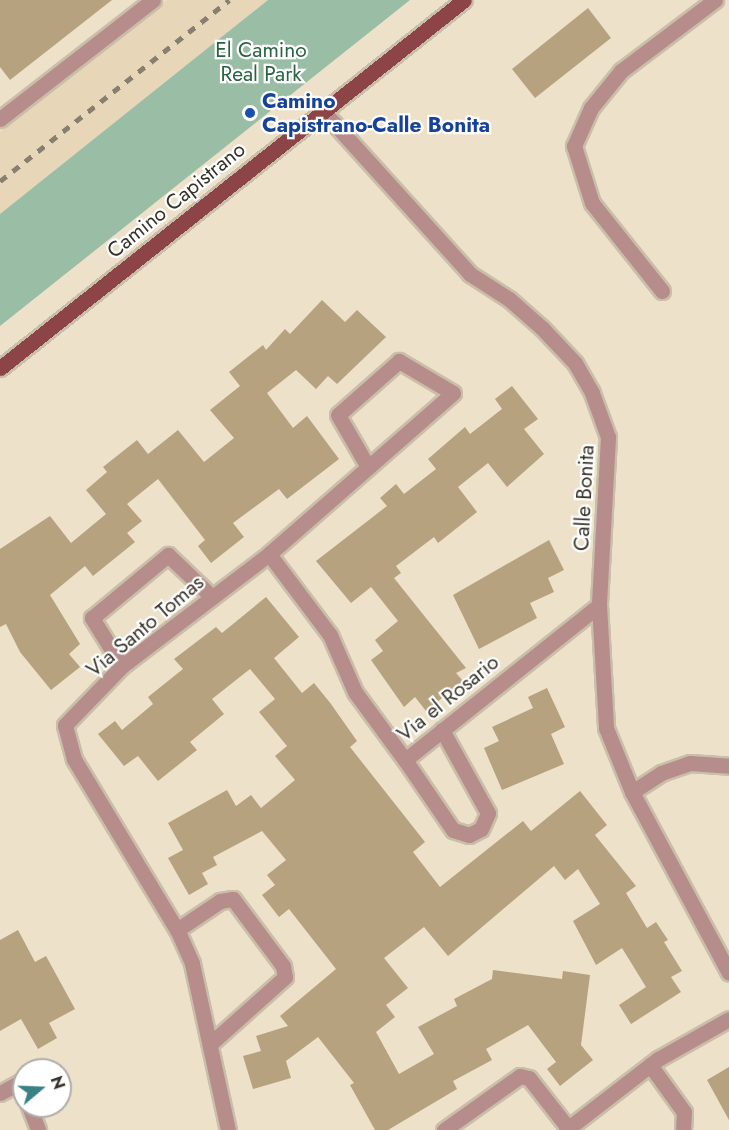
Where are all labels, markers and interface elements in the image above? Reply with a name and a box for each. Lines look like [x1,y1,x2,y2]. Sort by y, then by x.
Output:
park label: El Camino Real Park [215,37,307,87]
place label: Camino Capistrano-Calle Bonita [262,88,490,138]
marker: Camino Capistrano-Calle Bonita [243,106,257,120]
street label: Camino Capistrano [102,137,250,263]
street label: Calle Bonita [569,444,599,552]
street label: Via Santo Tomas [81,570,209,682]
street label: Via el Rosario [392,649,504,747]
north arrow [12,1058,72,1118]
text: N [45,1073,71,1092]

